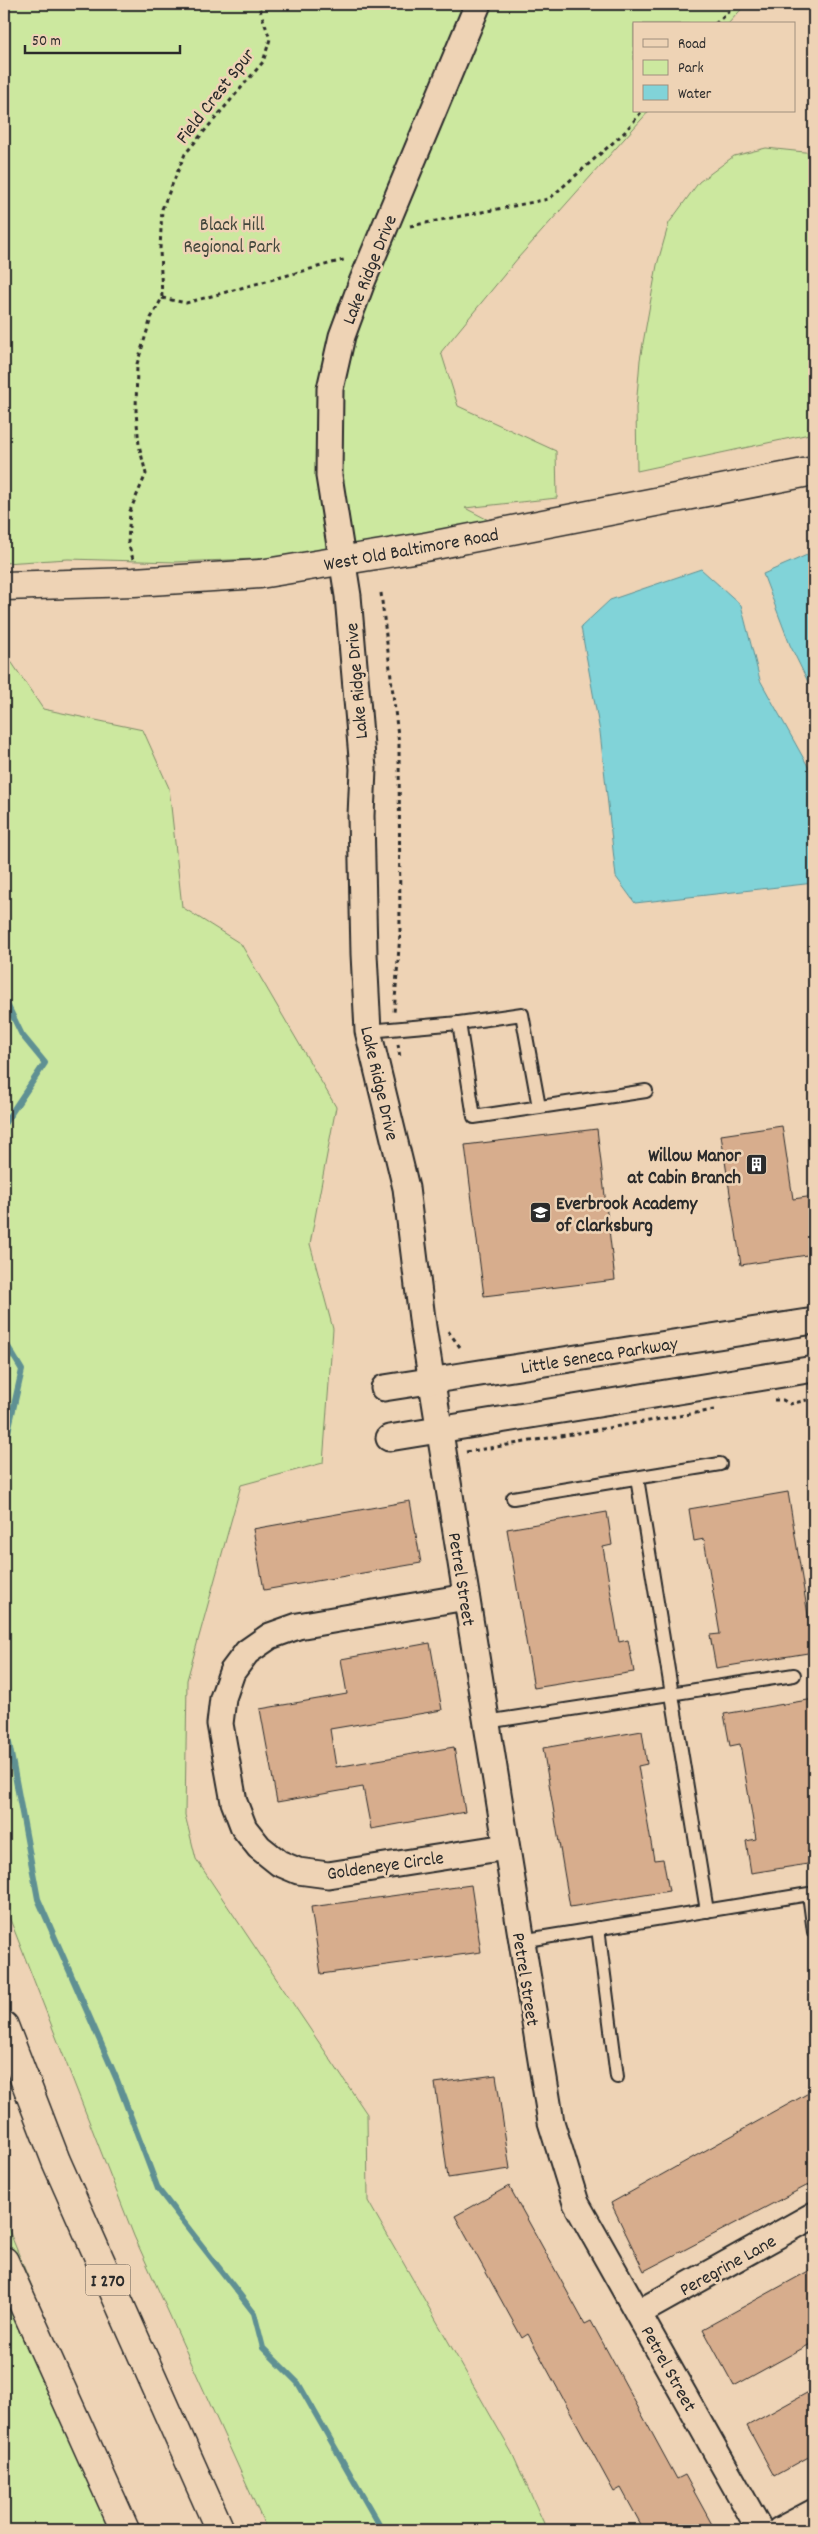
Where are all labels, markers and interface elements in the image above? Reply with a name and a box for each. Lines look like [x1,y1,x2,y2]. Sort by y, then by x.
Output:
scale bar [25,22,180,54]
legend [633,22,796,112]
text: 50 m [32,31,61,53]
text: Road [678,34,706,56]
street label: Field Crest Spur [171,44,263,151]
text: Park [678,58,704,80]
text: Water [678,84,712,106]
street label: Lake Ridge Drive [337,211,406,329]
park label: Black Hill Regional Park [184,213,281,262]
street label: West Old Baltimore Road [322,523,501,580]
street label: Lake Ridge Drive [340,621,377,740]
street label: Lake Ridge Drive [351,1024,404,1144]
place label: Willow Manor at Cabin Branch [628,1144,742,1193]
building icon: Willow Manor at Cabin Branch [745,1153,769,1177]
place label: Everbrook Academy of Clarksburg [556,1192,699,1241]
school or university icon: Everbrook Academy of Clarksburg [528,1201,552,1225]
street label: Little Seneca Parkway [519,1332,680,1383]
street label: Petrel Street [439,1531,480,1628]
street label: Goldeneye Circle [325,1846,446,1889]
street label: Petrel Street [503,1931,544,2028]
street label: Peregrine Lane [676,2229,782,2305]
road number: I 270 [86,2264,130,2296]
street label: Petrel Street [632,2322,702,2418]

